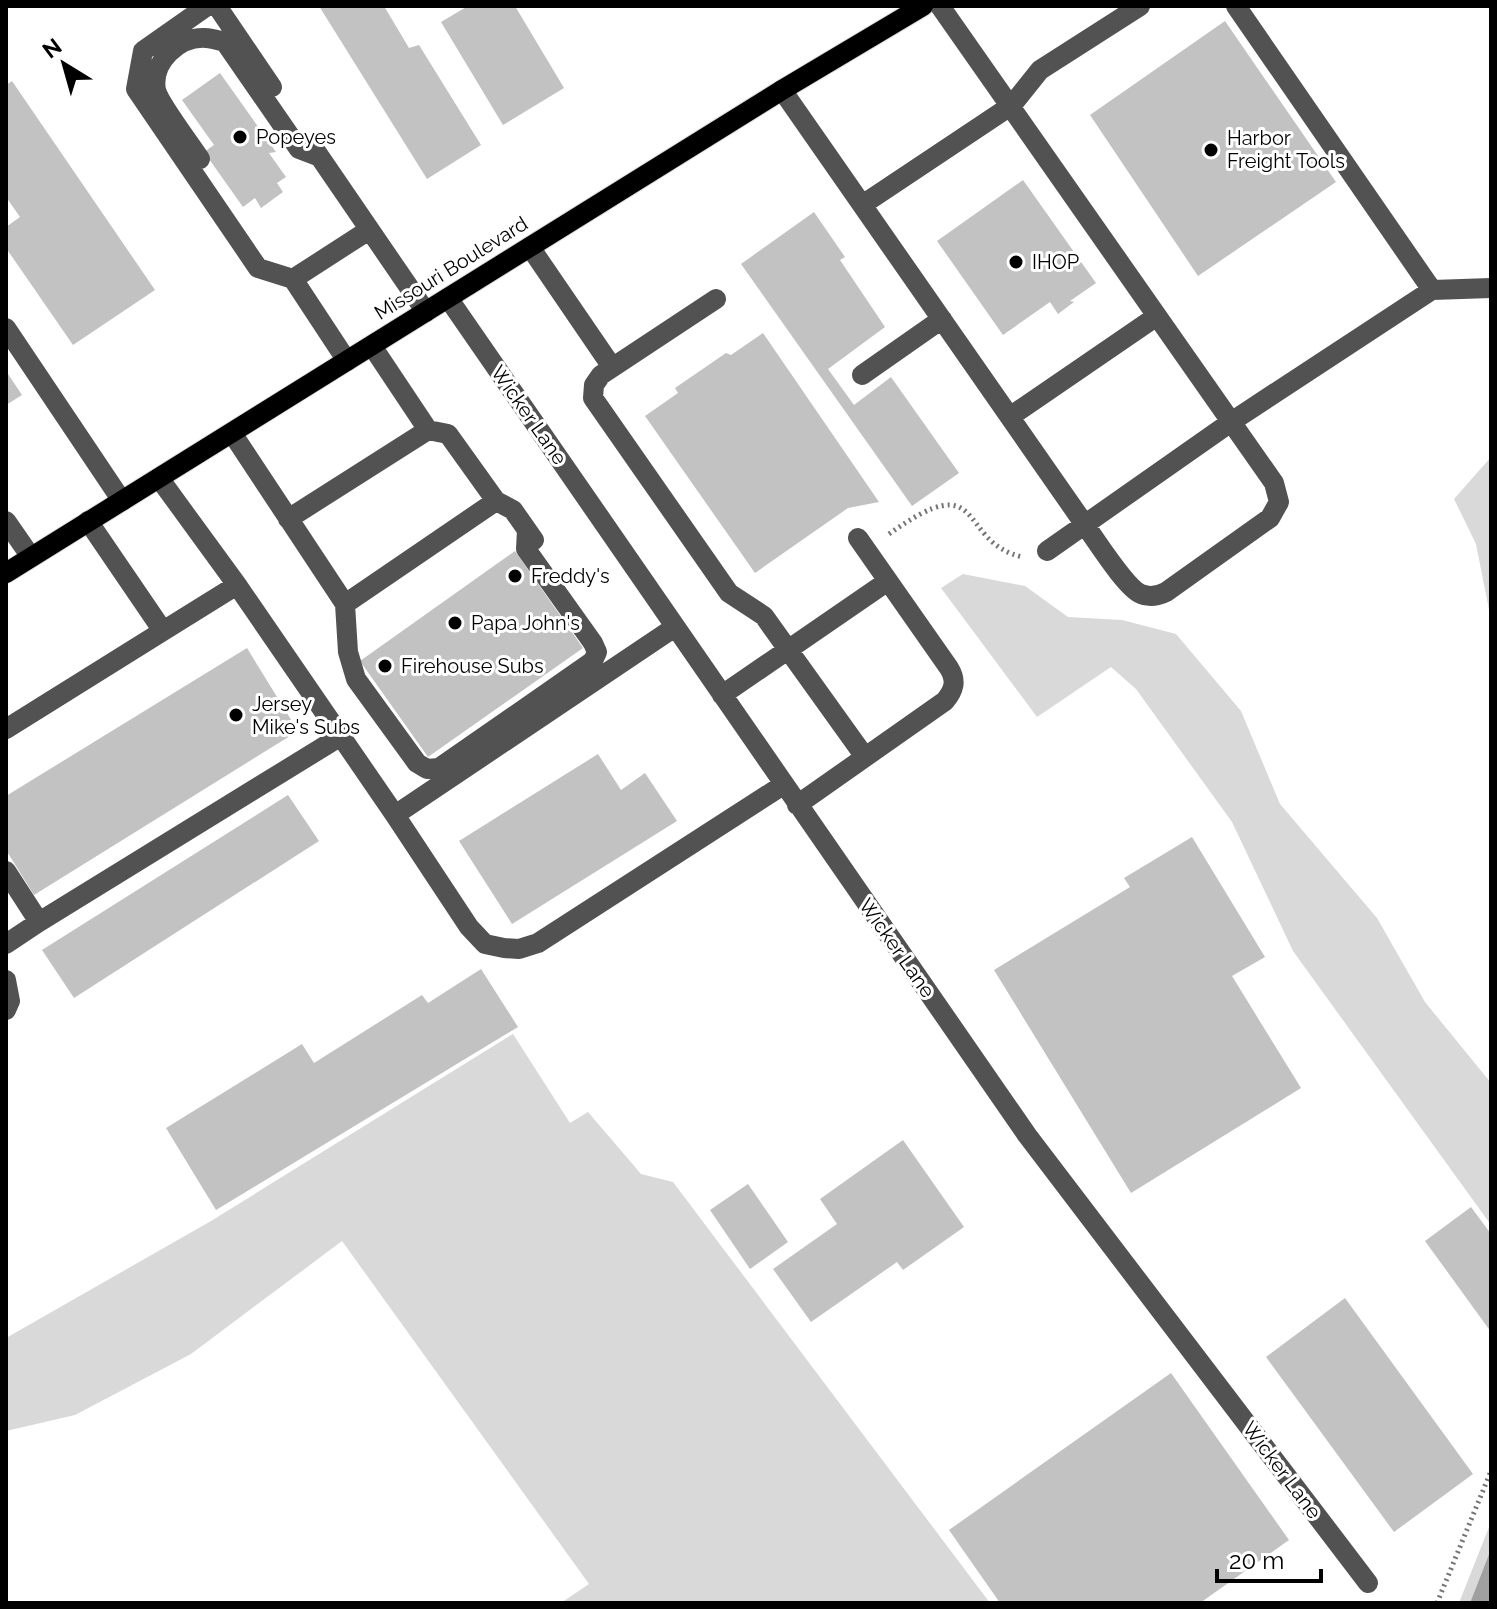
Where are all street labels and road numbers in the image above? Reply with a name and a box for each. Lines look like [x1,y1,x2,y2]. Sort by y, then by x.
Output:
street label: Missouri Boulevard [370,211,532,325]
street label: Wicker Lane [486,361,572,469]
street label: Wicker Lane [854,894,940,1002]
street label: Wicker Lane [1238,1417,1327,1524]

